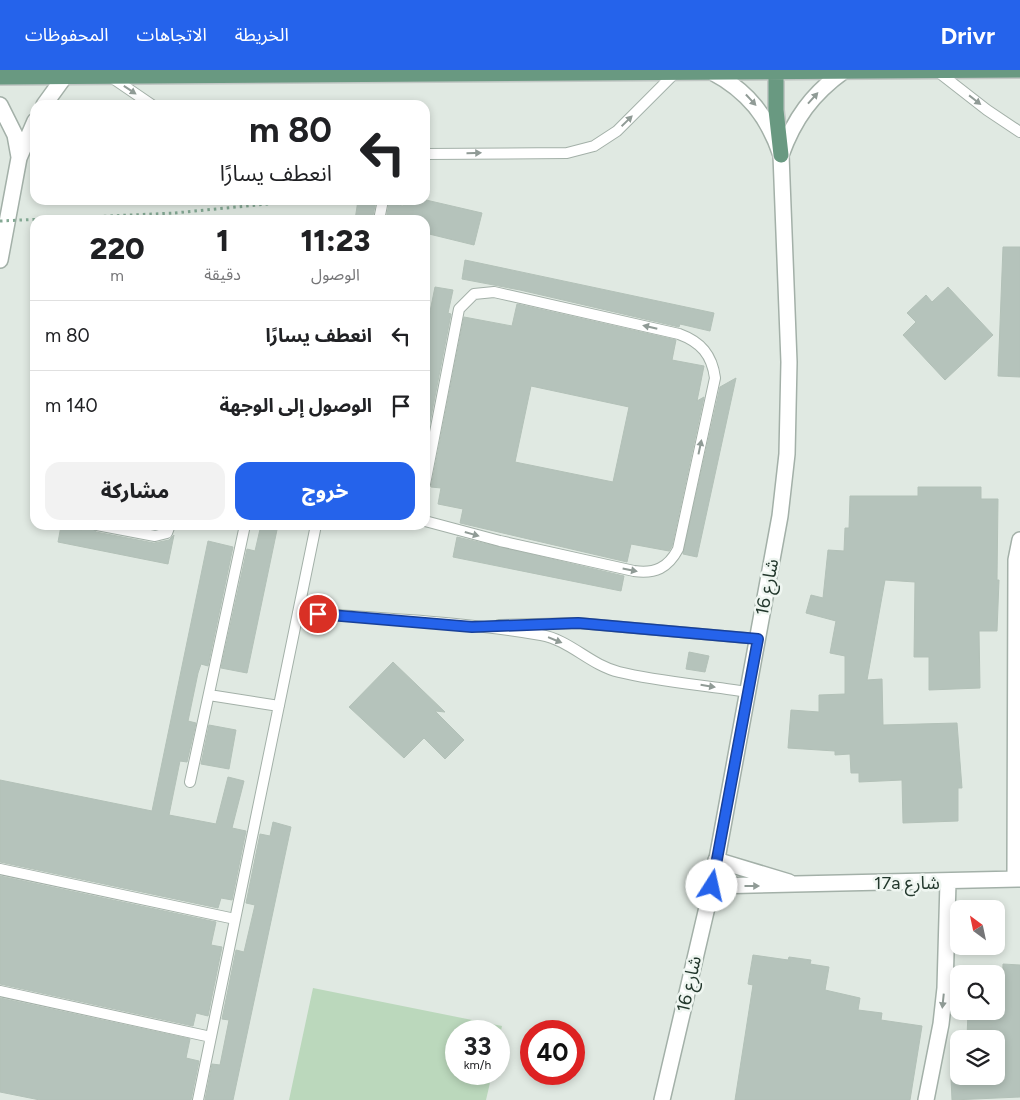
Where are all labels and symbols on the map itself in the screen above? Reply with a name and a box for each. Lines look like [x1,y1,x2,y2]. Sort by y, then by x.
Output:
one-way arrow [123,85,137,95]
one-way arrow [807,92,819,104]
one-way arrow [745,94,757,106]
one-way arrow [968,95,981,106]
one-way arrow [620,115,632,127]
one-way arrow [466,149,482,157]
one-way arrow [642,323,657,331]
one-way arrow [696,440,704,455]
one-way arrow [465,530,480,538]
street label: شارع 16 [751,557,786,618]
one-way arrow [623,566,638,574]
pin [297,593,339,635]
one-way arrow [548,636,563,644]
one-way arrow [701,682,717,690]
position arrow [685,859,737,911]
street label: 17a شارع [874,872,940,897]
one-way arrow [745,882,761,890]
north arrow [950,900,1005,955]
street label: شارع 16 [672,954,709,1015]
one-way arrow [939,993,947,1009]
speed limit sign: 40 [520,1020,585,1085]

